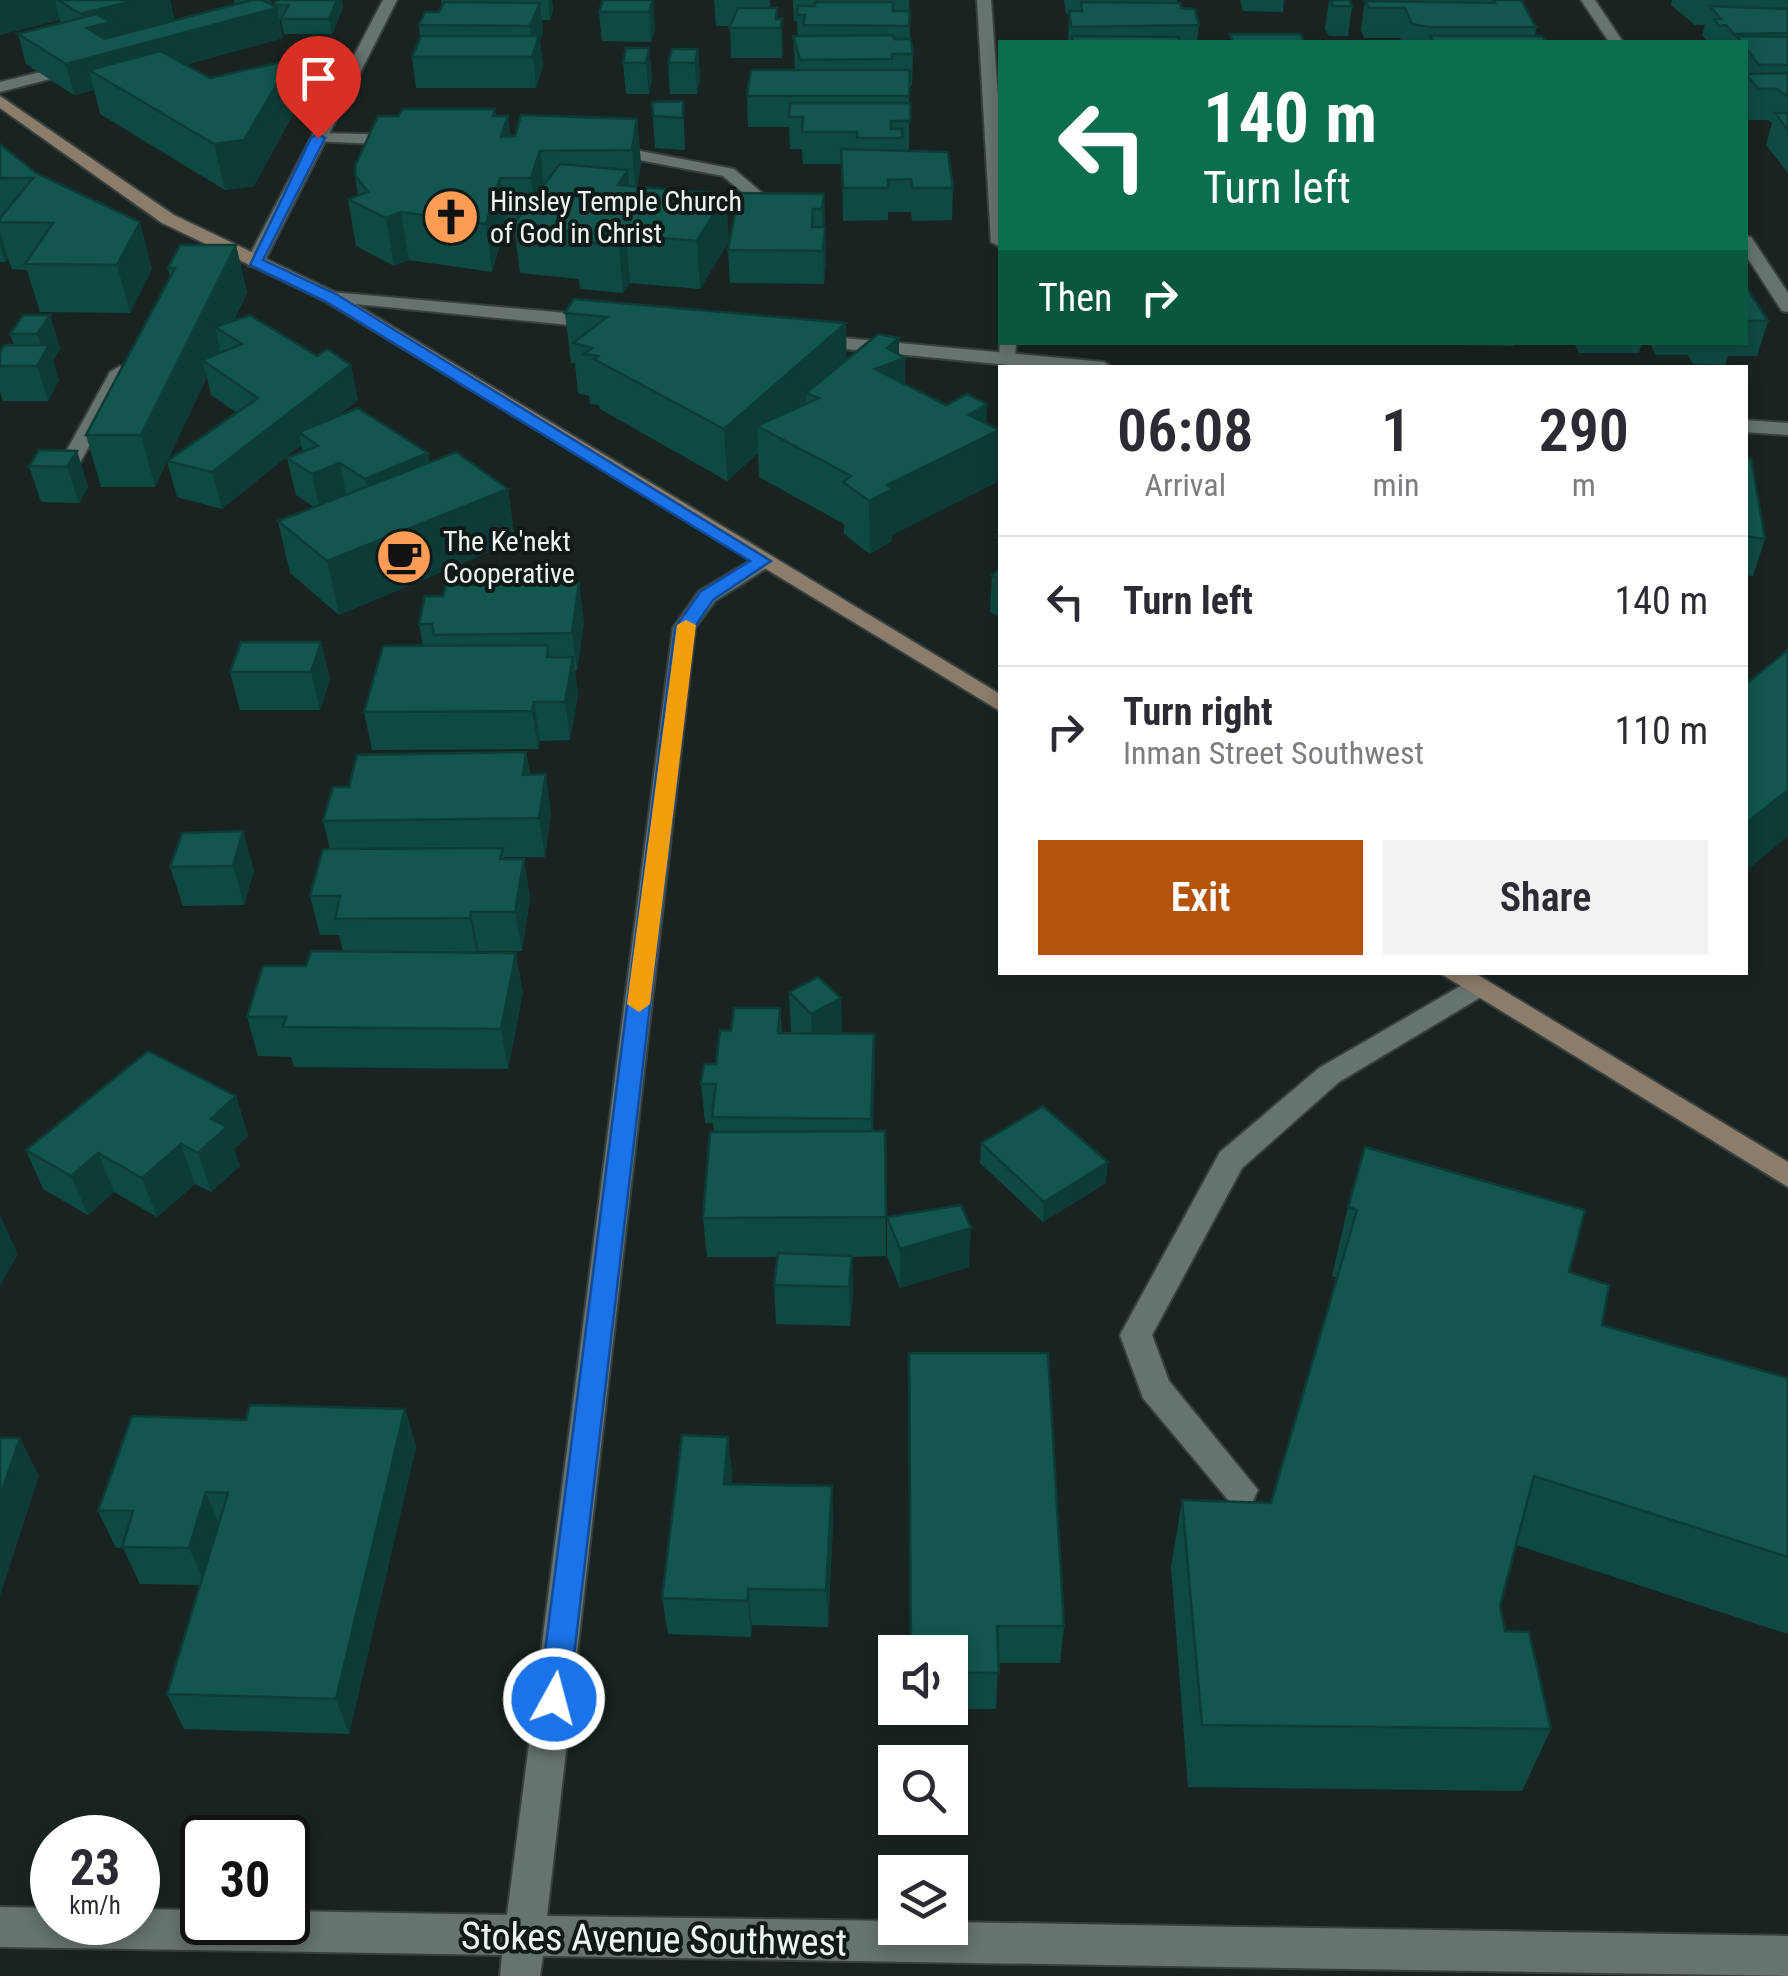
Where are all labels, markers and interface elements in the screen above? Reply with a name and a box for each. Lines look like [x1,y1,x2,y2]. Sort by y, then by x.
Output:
pin [276,36,361,139]
icon: arrive [291,51,346,106]
text: 140 m [1203,77,1377,159]
icon: left [1038,80,1168,210]
text: Turn left [1203,161,1351,214]
place label: Hinsley Temple Church of God in Christ [490,185,742,250]
church icon: Hinsley Temple Church of God in Christ [421,187,481,247]
icon: right [1132,270,1187,325]
text: Then [1038,276,1112,320]
text: 06:08 [1117,395,1254,466]
text: 1 [1381,395,1411,466]
text: 290 [1538,395,1629,466]
text: Arrival [1145,466,1226,504]
text: min [1373,466,1419,504]
text: m [1572,466,1596,504]
place label: The Ke'nekt Cooperative [443,525,575,590]
cafe icon: The Ke'nekt Cooperative [374,527,434,587]
icon: left [1038,574,1093,629]
text: Turn left [1123,579,1253,623]
text: 140 m [1614,579,1708,623]
text: Turn right [1123,690,1273,734]
icon: right [1038,704,1093,759]
text: 110 m [1614,709,1708,753]
text: Inman Street Southwest [1123,734,1424,772]
button: Exit [1038,840,1363,955]
button: Share [1383,840,1708,955]
map controls [878,1635,968,1945]
button: sound [878,1635,968,1725]
position arrow [502,1647,606,1751]
button: search [878,1745,968,1835]
speed limit sign: 30 [180,1815,310,1945]
text: 23 [70,1839,120,1897]
button: layers [878,1855,968,1945]
text: km/h [69,1891,121,1920]
street label: Stokes Avenue Southwest [461,1914,847,1964]

